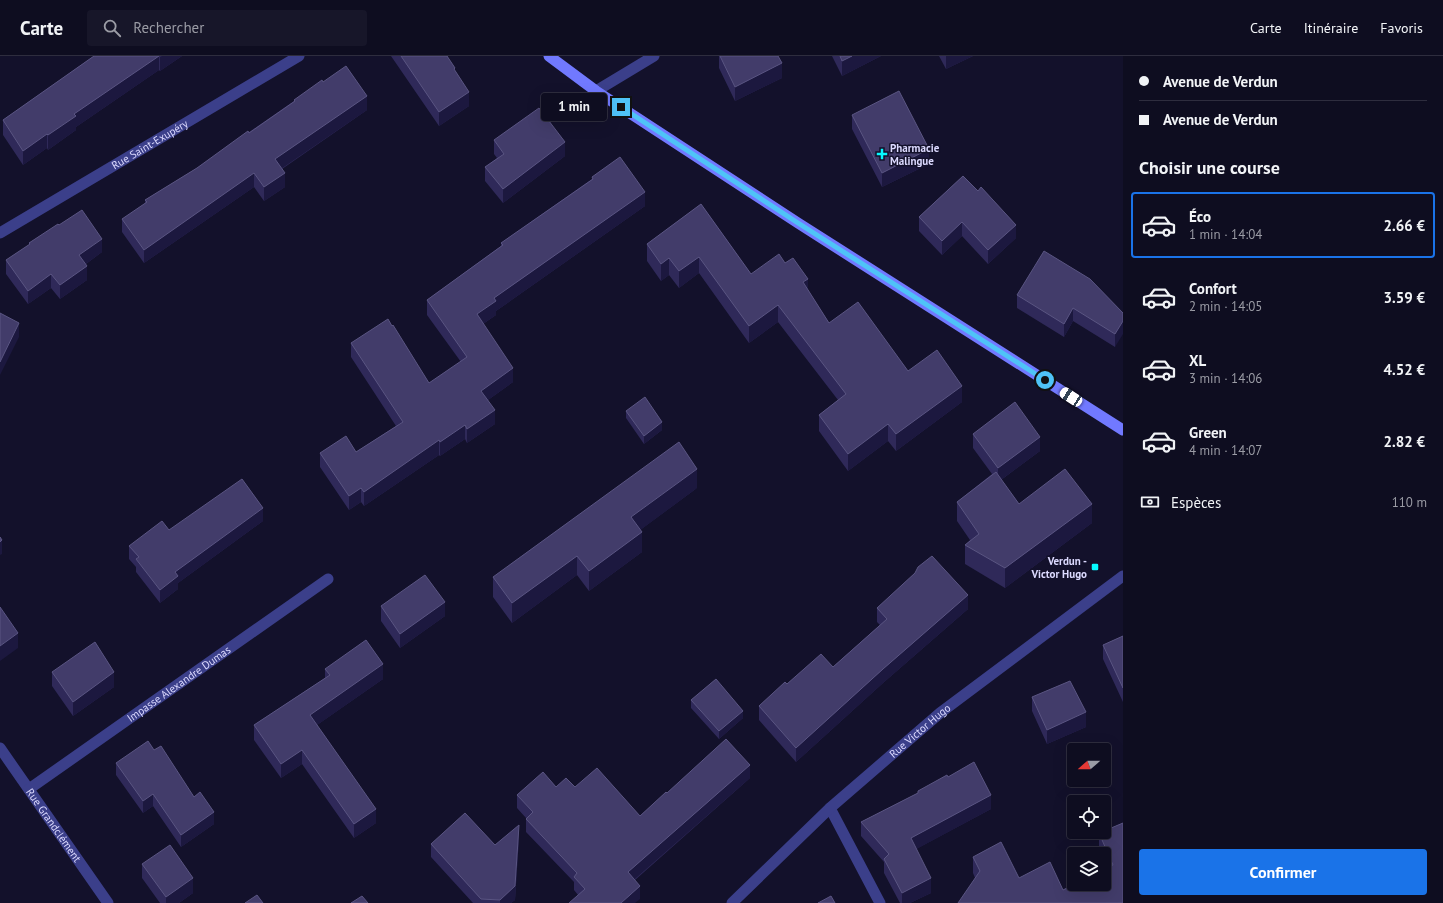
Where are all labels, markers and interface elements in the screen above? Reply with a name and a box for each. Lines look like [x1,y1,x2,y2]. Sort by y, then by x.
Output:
search box [87,10,367,46]
text: Carte [20,16,63,40]
icon: search [101,17,123,39]
text: Rechercher [133,18,204,37]
text: Carte [1250,19,1282,37]
text: Itinéraire [1304,19,1358,37]
text: Favoris [1380,19,1423,37]
text: Avenue de Verdun [1163,72,1278,91]
callout: 1 min [541,93,607,121]
text: 1 min [558,98,590,115]
route end [612,98,630,116]
text: Avenue de Verdun [1163,110,1278,129]
street label: Rue Saint-Exupéry [109,116,191,172]
place label: Pharmacie Malingue [890,141,940,168]
marker: Pharmacie Malingue [877,149,887,159]
text: Choisir une course [1139,156,1280,179]
icon: car [1141,207,1177,243]
text: Éco [1189,207,1211,226]
text: 2.66 € [1383,216,1425,235]
text: 1 min · 14:04 [1189,226,1262,243]
icon: car [1141,279,1177,315]
text: Confort [1189,279,1237,298]
text: 3.59 € [1383,288,1425,307]
text: 2 min · 14:05 [1189,298,1262,315]
icon: car [1141,351,1177,387]
text: XL [1189,351,1206,370]
text: 4.52 € [1383,360,1425,379]
text: 3 min · 14:06 [1189,370,1262,387]
route start [1036,371,1054,389]
car [1058,385,1084,409]
icon: car [1141,423,1177,459]
text: Green [1189,423,1227,442]
text: 2.82 € [1383,432,1425,451]
text: 4 min · 14:07 [1189,442,1262,459]
icon: cash [1139,491,1161,513]
text: Espèces [1171,493,1221,512]
text: 110 m [1392,494,1427,511]
place label: Verdun - Victor Hugo [1030,554,1087,581]
marker: Verdun - Victor Hugo [1090,562,1100,572]
street label: Impasse Alexandre Dumas [124,642,234,725]
street label: Rue Victor Hugo [886,701,953,761]
north arrow [1067,743,1111,787]
map controls [1067,743,1111,891]
street label: Rue Grandclément [23,785,84,865]
button: locate [1067,795,1111,839]
button: layers [1067,847,1111,891]
button: Confirmer [1139,849,1427,895]

